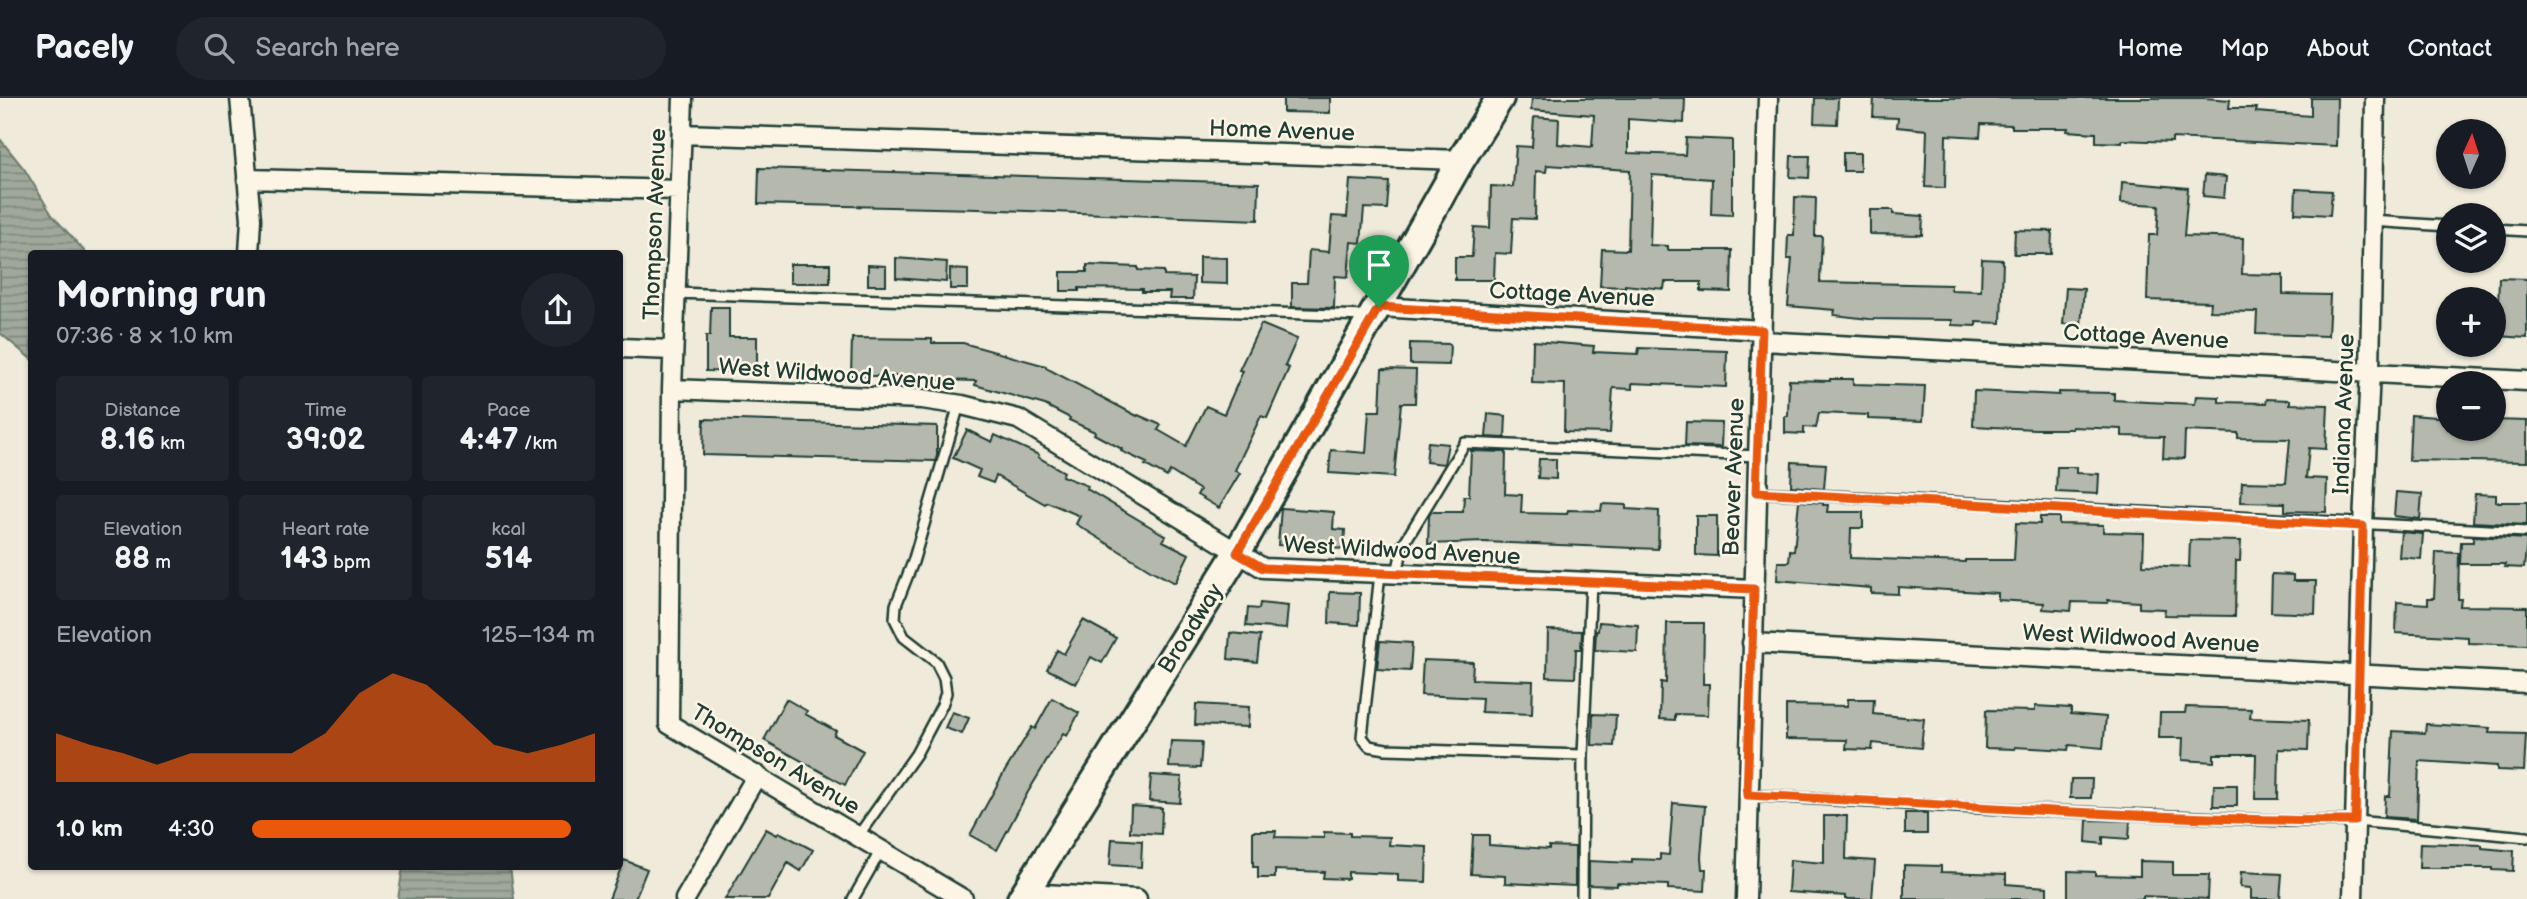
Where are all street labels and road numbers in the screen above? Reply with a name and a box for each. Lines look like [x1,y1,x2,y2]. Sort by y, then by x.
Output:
street label: Home Avenue [1209,114,1355,148]
street label: Thompson Avenue [638,128,672,321]
street label: Cottage Avenue [1488,277,1656,313]
street label: Cottage Avenue [2062,319,2230,355]
street label: Indiana Avenue [2327,333,2361,495]
street label: West Wildwood Avenue [717,353,956,397]
street label: Beaver Avenue [1717,397,1751,557]
street label: West Wildwood Avenue [1283,531,1521,571]
street label: Broadway [1152,578,1230,679]
street label: West Wildwood Avenue [2022,619,2260,659]
street label: Thompson Avenue [686,698,865,821]

